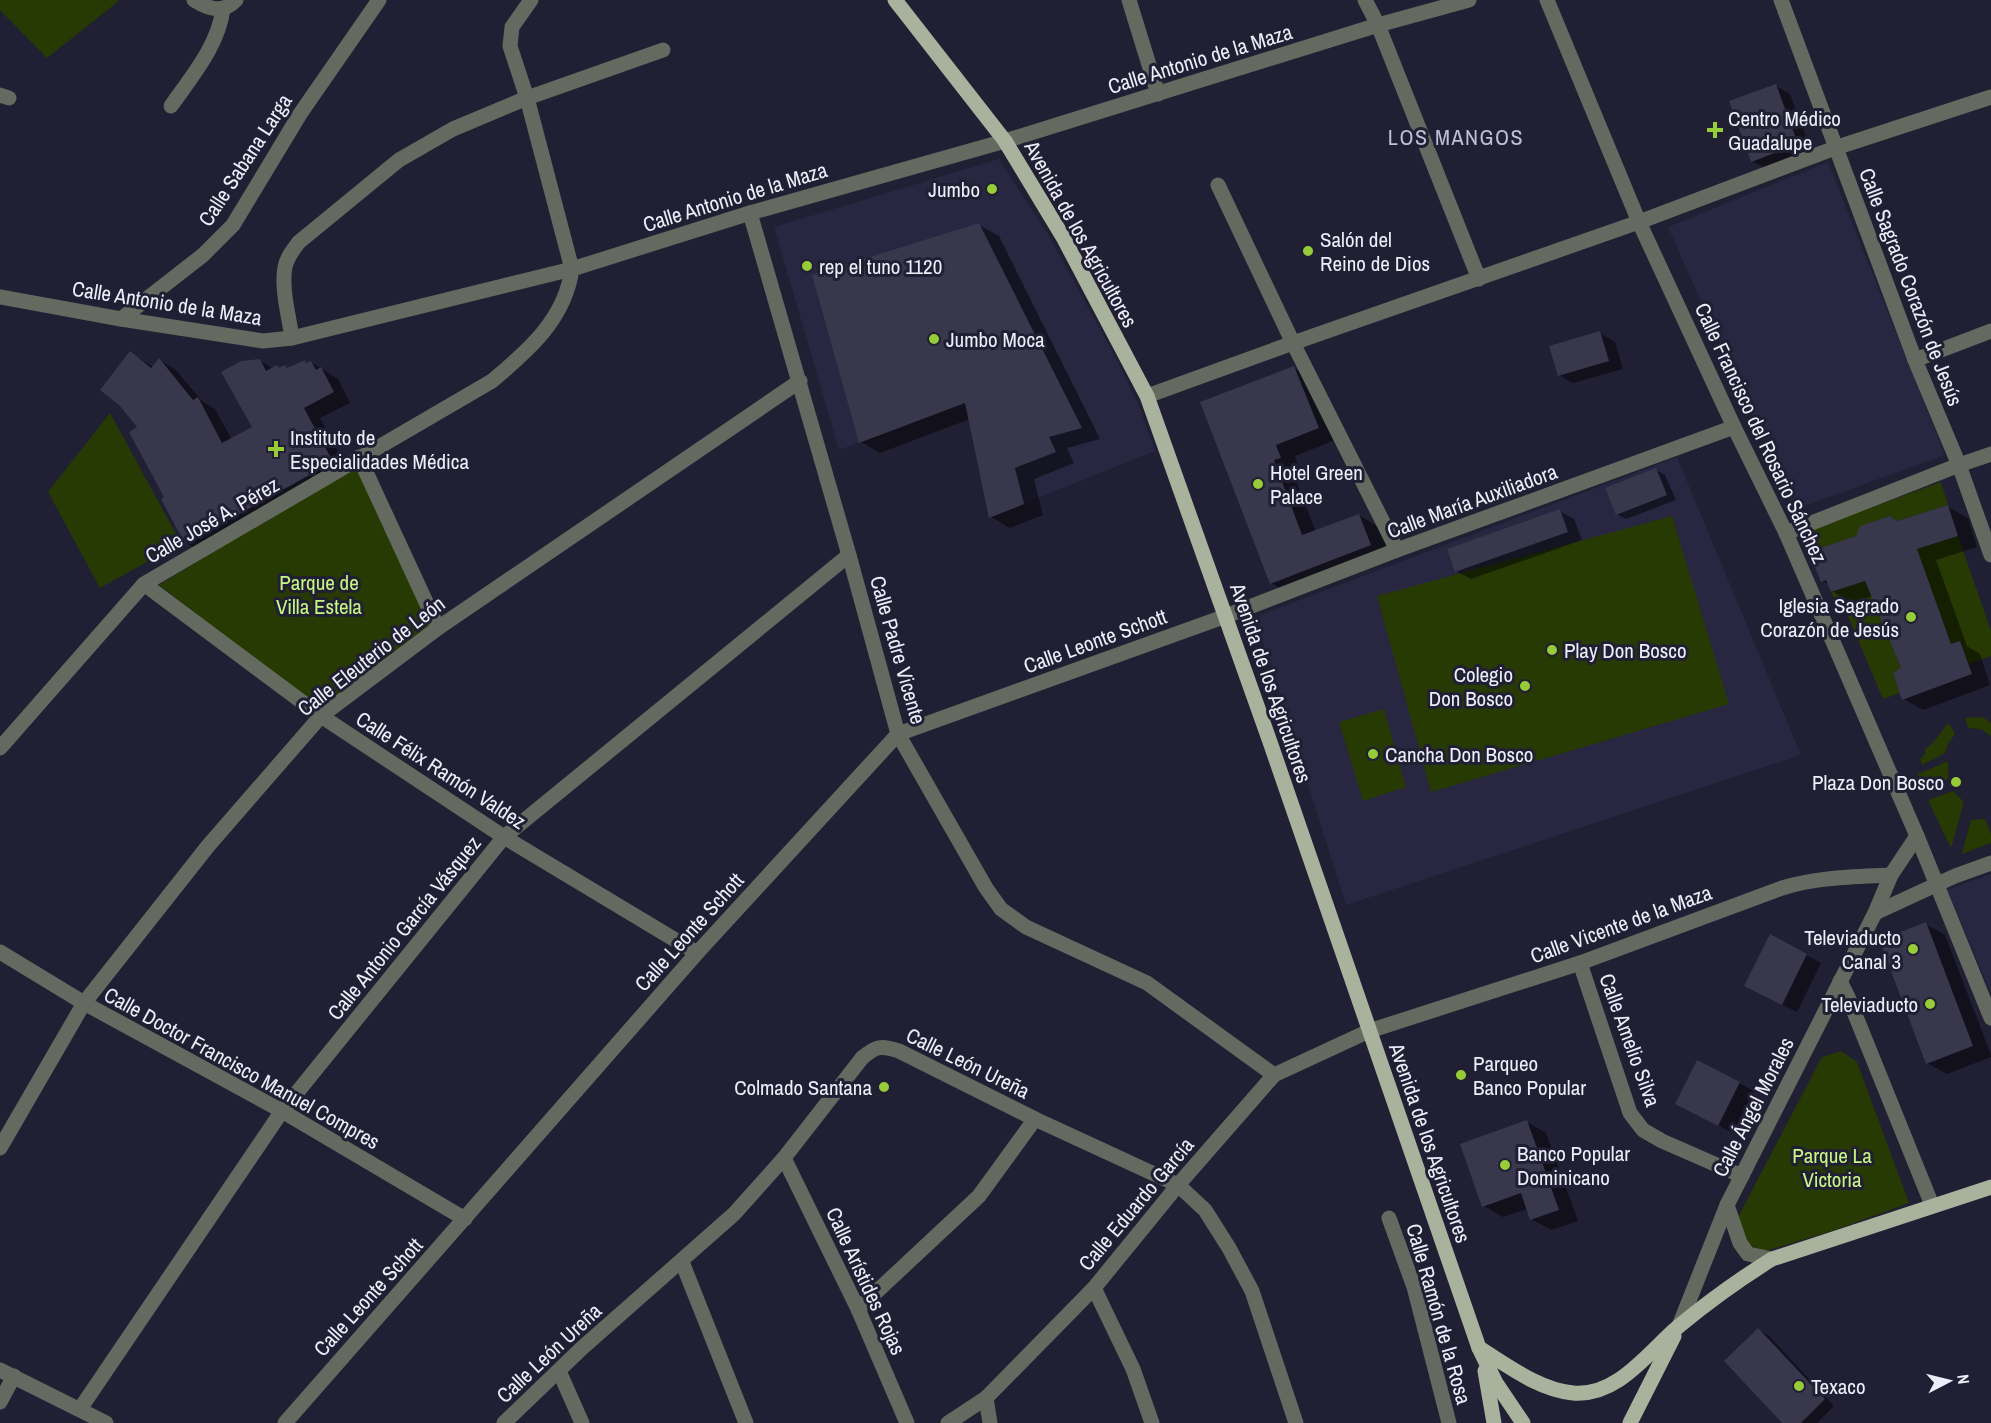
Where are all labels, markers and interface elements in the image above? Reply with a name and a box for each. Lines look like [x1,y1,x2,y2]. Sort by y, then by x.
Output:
street label: Calle Antonio de la Maza [1104,17,1296,101]
street label: Calle Sabana Larga [191,88,299,232]
place label: Centro Médico Guadalupe [1728,104,1841,157]
marker: Centro Médico Guadalupe [1706,121,1724,139]
district label: LOS MANGOS [1388,122,1524,152]
street label: Avenida de los Agricultores [1017,135,1144,333]
street label: Calle Antonio de la Maza [639,155,831,239]
street label: Calle Sagrado Corazón de Jesús [1852,164,1970,410]
place label: Jumbo [928,175,980,204]
marker: Jumbo [985,182,999,196]
place label: Salón del Reino de Dios [1320,225,1430,278]
marker: Salón del Reino de Dios [1301,244,1315,258]
place label: rep el tuno 1120 [819,252,942,281]
marker: rep el tuno 1120 [800,259,814,273]
street label: Calle Antonio de la Maza [70,274,264,332]
street label: Calle Francisco del Rosario Sánchez [1688,298,1834,568]
place label: Jumbo Moca [946,325,1045,354]
marker: Jumbo Moca [927,332,941,346]
place label: Instituto de Especialidades Médica [290,423,469,476]
marker: Instituto de Especialidades Médica [267,440,285,458]
street label: Calle María Auxiliadora [1383,457,1561,545]
place label: Hotel Green Palace [1270,458,1363,511]
street label: Calle José A. Pérez [140,470,285,570]
marker: Hotel Green Palace [1251,477,1265,491]
park label: Parque de Villa Estela [276,568,362,621]
street label: Calle Padre Vicente [863,573,933,727]
street label: Avenida de los Agricultores [1223,578,1319,787]
street label: Calle Eleuterio de León [291,589,451,723]
place label: Iglesia Sagrado Corazón de Jesús [1760,591,1899,644]
street label: Calle Leonte Schott [1019,602,1171,680]
marker: Iglesia Sagrado Corazón de Jesús [1904,610,1918,624]
place label: Play Don Bosco [1564,636,1687,665]
marker: Play Don Bosco [1545,643,1559,657]
place label: Colegio Don Bosco [1429,660,1513,713]
marker: Colegio Don Bosco [1518,679,1532,693]
street label: Calle Félix Ramón Valdez [351,704,532,836]
place label: Cancha Don Bosco [1385,740,1533,769]
marker: Cancha Don Bosco [1366,747,1380,761]
place label: Plaza Don Bosco [1812,768,1944,797]
marker: Plaza Don Bosco [1949,775,1963,789]
street label: Calle Antonio García Vásquez [321,829,488,1026]
street label: Calle Leonte Schott [628,866,750,998]
street label: Calle Vicente de la Maza [1526,878,1716,970]
place label: Televiaducto Canal 3 [1804,923,1901,976]
marker: Televiaducto Canal 3 [1906,942,1920,956]
street label: Calle Amelio Silva [1592,969,1668,1111]
street label: Calle Doctor Francisco Manuel Compres [99,980,385,1156]
place label: Televiaducto [1821,990,1918,1019]
marker: Televiaducto [1923,997,1937,1011]
street label: Calle León Ureña [901,1021,1035,1106]
street label: Calle Ángel Morales [1705,1032,1801,1182]
street label: Avenida de los Agricultores [1382,1038,1478,1247]
place label: Parqueo Banco Popular [1473,1049,1586,1102]
marker: Parqueo Banco Popular [1454,1068,1468,1082]
place label: Colmado Santana [734,1073,872,1102]
marker: Colmado Santana [877,1080,891,1094]
street label: Calle Eduardo García [1072,1131,1201,1277]
place label: Banco Popular Dominicano [1517,1139,1630,1192]
park label: Parque La Victoria [1792,1141,1872,1194]
marker: Banco Popular Dominicano [1498,1158,1512,1172]
street label: Calle Arístides Rojas [819,1202,913,1360]
street label: Calle Ramón de la Rosa [1399,1220,1479,1408]
street label: Calle Leonte Schott [307,1231,429,1363]
street label: Calle León Ureña [490,1296,608,1409]
north arrow [1919,1351,1979,1411]
place label: Texaco [1811,1372,1866,1401]
text: N [1952,1373,1975,1385]
marker: Texaco [1792,1379,1806,1393]

